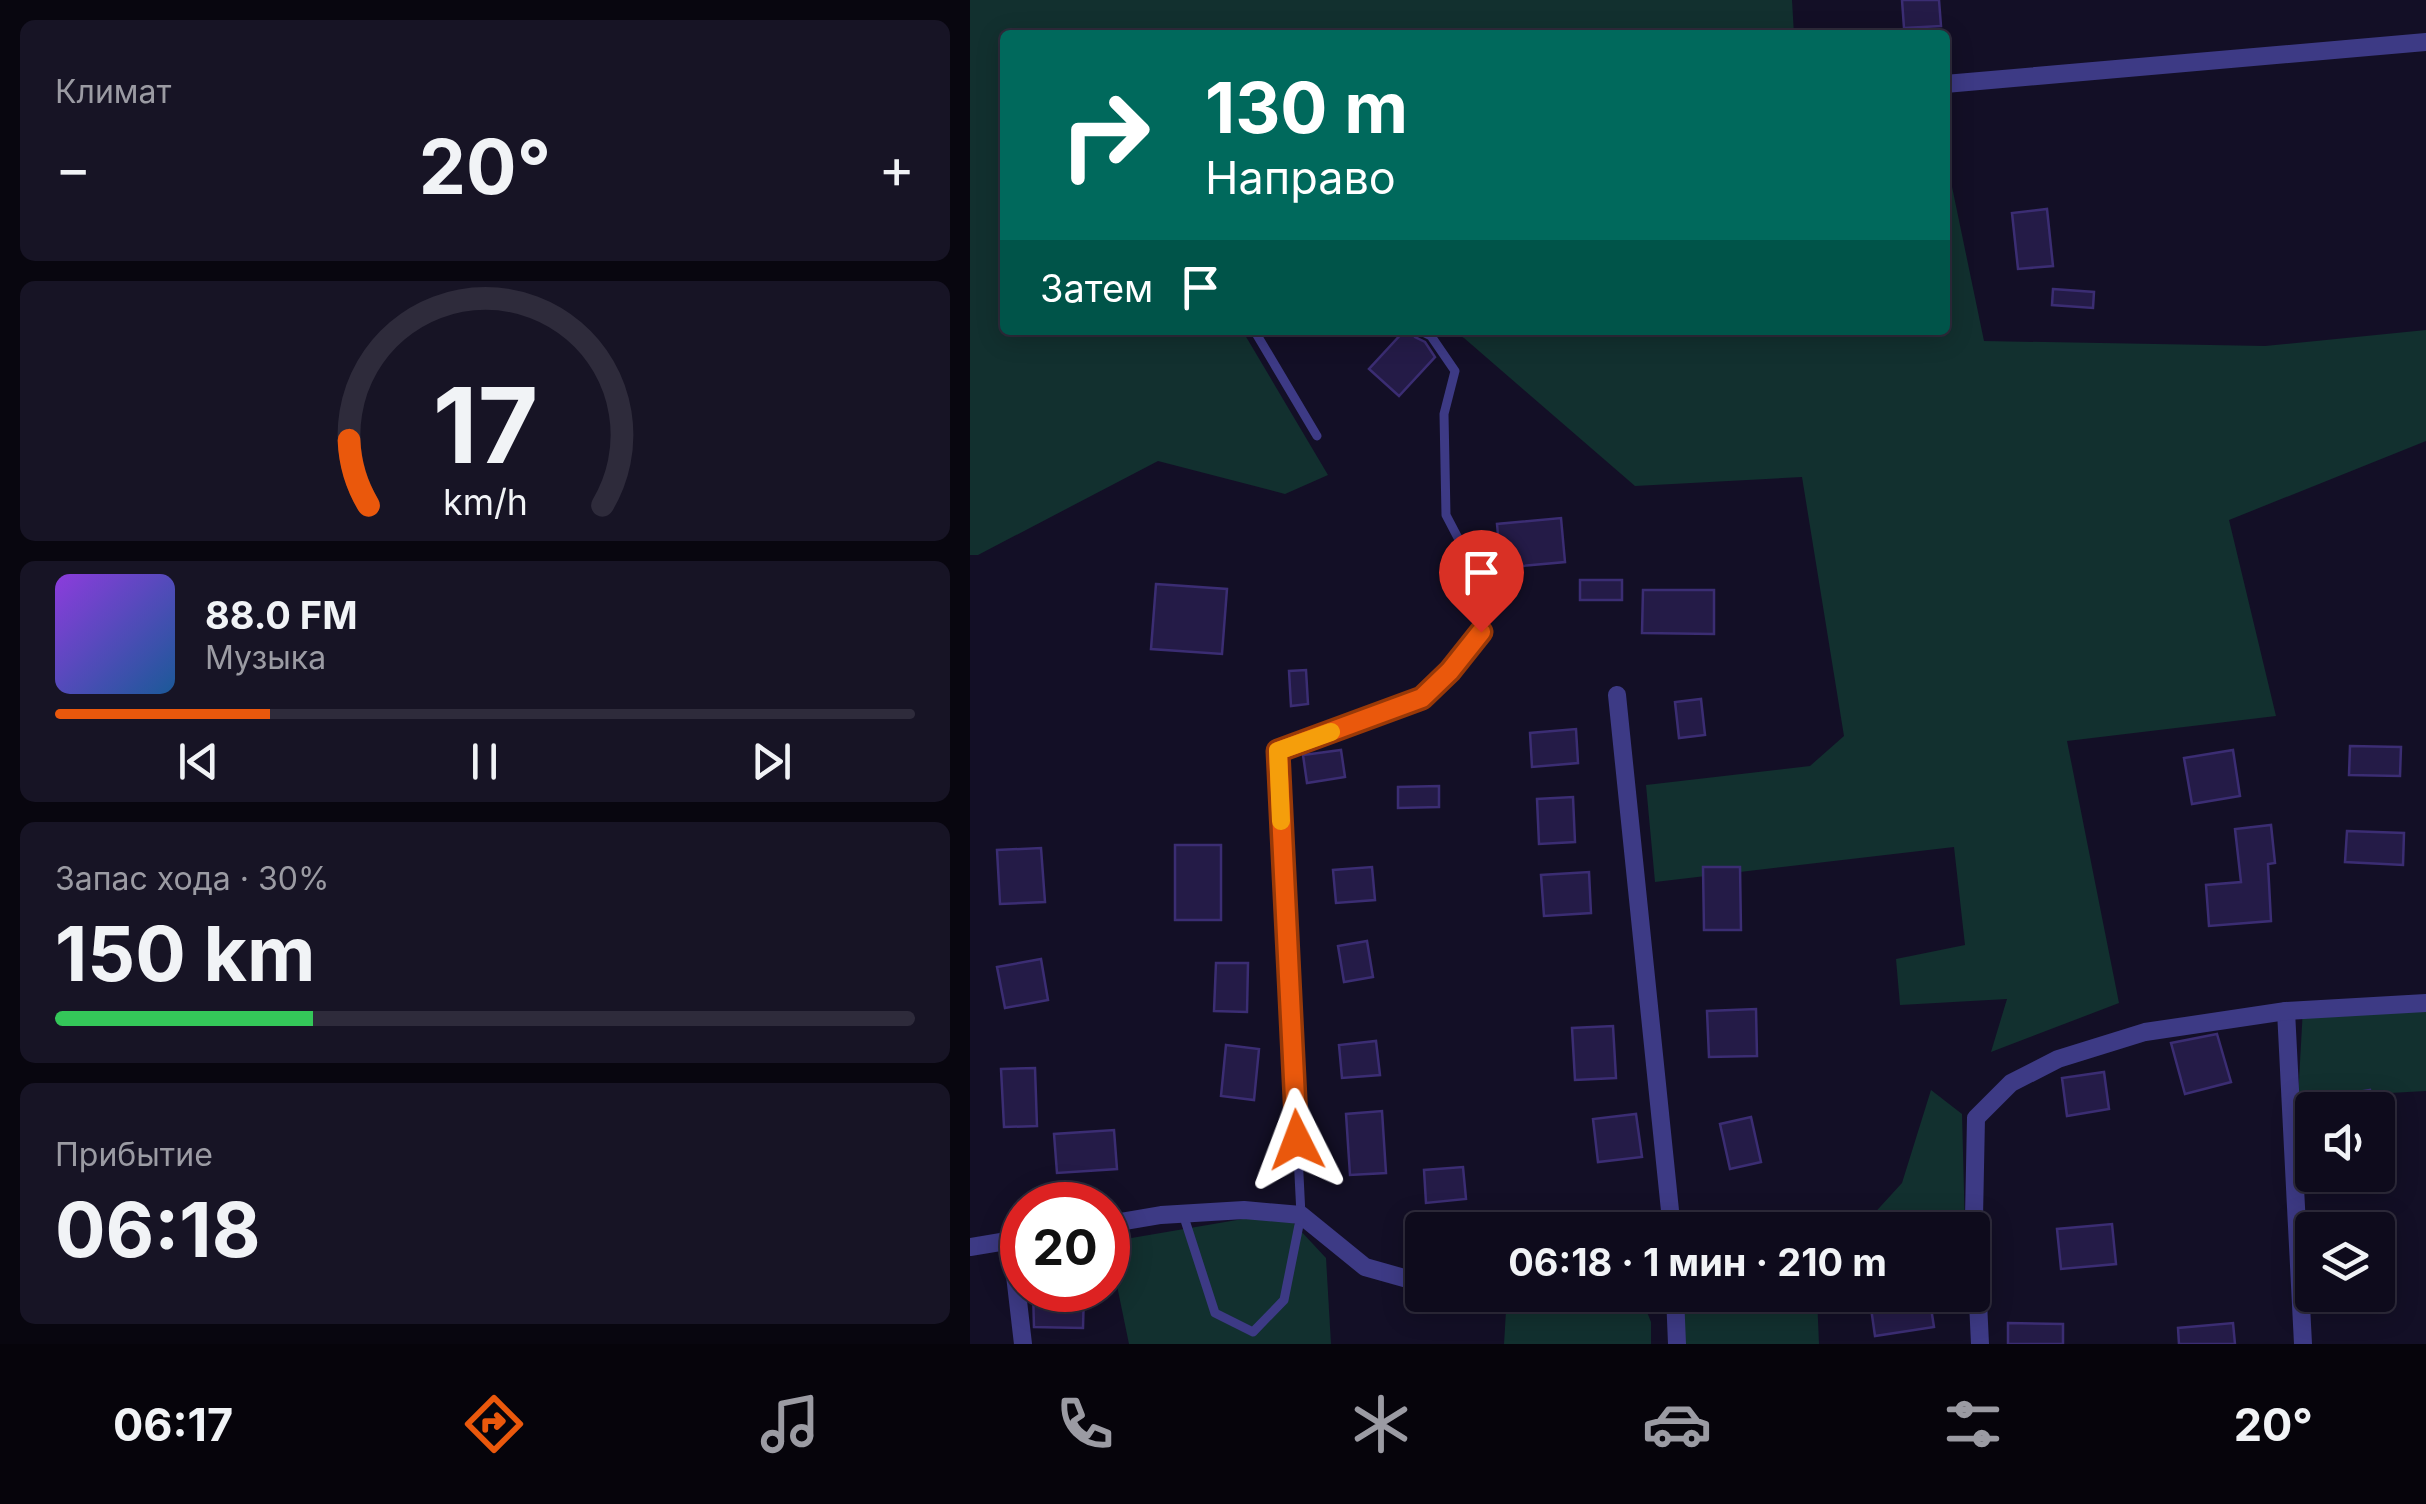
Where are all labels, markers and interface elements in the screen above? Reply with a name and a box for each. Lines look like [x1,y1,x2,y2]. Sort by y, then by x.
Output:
text: 130 m [1205,65,1408,150]
icon: right [1040,70,1170,200]
text: Климат [55,72,171,111]
text: 20° [419,121,551,212]
text: − [55,135,91,201]
text: + [879,135,915,201]
text: Направо [1205,150,1396,205]
icon: arrive [1173,260,1228,315]
text: Затем [1040,265,1153,311]
text: 17 [432,362,538,488]
text: km/h [443,480,527,524]
pin [1439,530,1524,633]
icon: arrive [1454,545,1509,600]
text: 88.0 FM [205,592,358,638]
text: Музыка [205,638,326,677]
icon: previous [171,734,226,789]
icon: pause [457,734,512,789]
icon: next [744,734,799,789]
text: Запас хода · 30% [55,859,329,898]
text: 150 km [55,908,316,999]
position arrow [1245,1088,1349,1192]
map controls [2295,1092,2395,1312]
button: sound [2295,1092,2395,1192]
text: Прибытие [55,1135,213,1174]
speed limit sign: 20 [1000,1182,1130,1312]
text: 06:18 [55,1184,260,1275]
button: layers [2295,1212,2395,1312]
text: 06:18 · 1 мин · 210 m [1508,1239,1887,1285]
icon: directions [459,1389,529,1459]
icon: music [755,1389,825,1459]
icon: phone [1050,1389,1120,1459]
icon: climate [1346,1389,1416,1459]
icon: car [1642,1389,1712,1459]
icon: filters [1938,1389,2008,1459]
text: 06:17 [113,1397,233,1452]
text: 20° [2234,1397,2313,1452]

